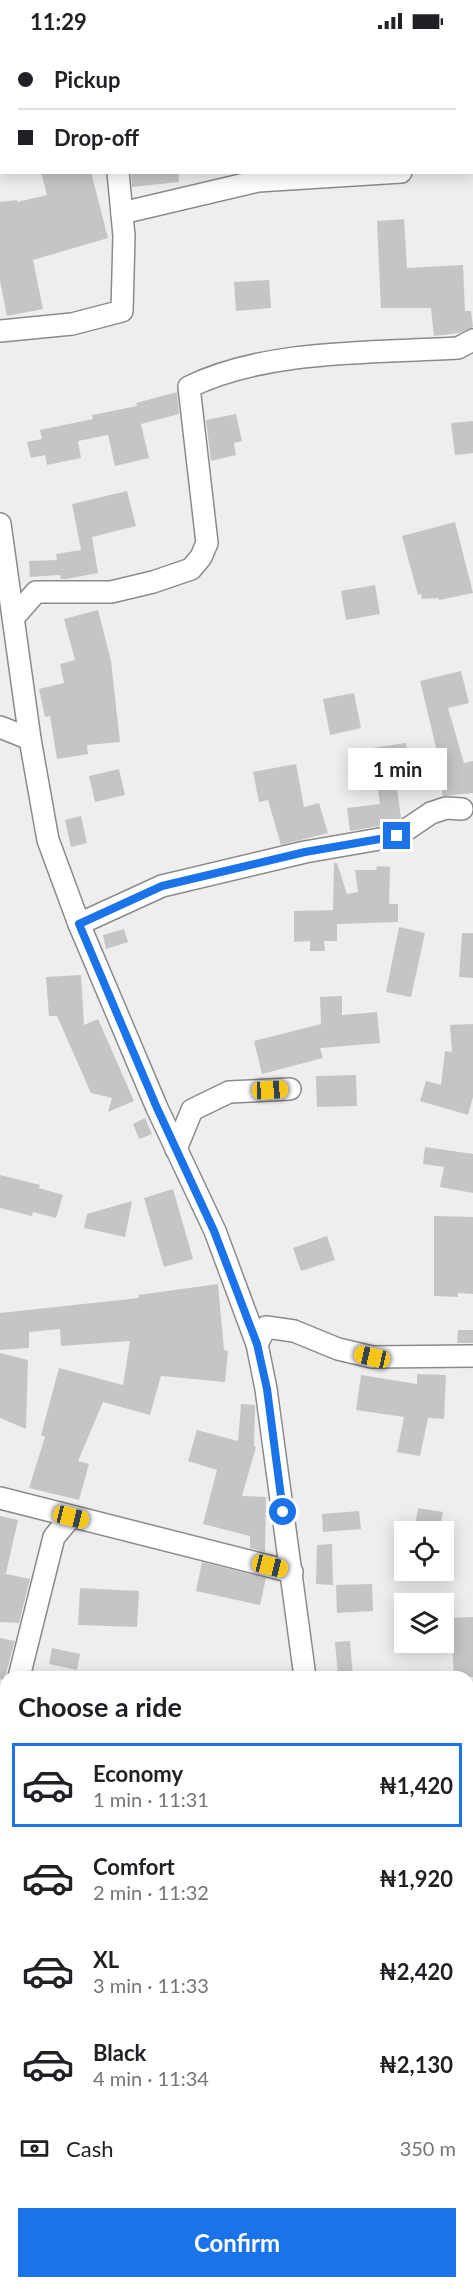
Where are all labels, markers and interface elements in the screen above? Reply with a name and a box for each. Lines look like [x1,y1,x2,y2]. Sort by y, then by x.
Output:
text: 11:29 [30,8,87,35]
text: Pickup [54,66,120,93]
text: Drop-off [54,124,139,151]
callout: 1 min [348,749,446,791]
text: 1 min [373,757,422,781]
route end [383,822,410,849]
car [252,1080,288,1100]
car [352,1344,392,1370]
route start [269,1498,296,1525]
car [51,1504,91,1530]
map controls [394,1521,454,1653]
button: locate [394,1521,454,1581]
car [250,1553,290,1579]
button: layers [394,1593,454,1653]
text: Choose a ride [18,1690,182,1723]
icon: car [21,1758,75,1812]
text: Economy [93,1760,183,1787]
text: ₦1,420 [379,1772,453,1799]
text: 1 min · 11:31 [93,1787,209,1811]
icon: car [21,1851,75,1905]
text: Comfort [93,1853,175,1880]
text: ₦1,920 [379,1865,453,1892]
text: 2 min · 11:32 [93,1880,209,1904]
icon: car [21,1944,75,1998]
text: XL [93,1946,119,1973]
text: ₦2,420 [379,1958,453,1985]
text: 3 min · 11:33 [93,1973,209,1997]
icon: car [21,2037,75,2091]
text: Black [93,2039,146,2066]
text: ₦2,130 [379,2051,453,2078]
text: 4 min · 11:34 [93,2066,209,2090]
icon: cash [18,2132,51,2165]
text: Cash [66,2135,113,2162]
text: 350 m [400,2136,456,2160]
button: Confirm [18,2208,456,2277]

